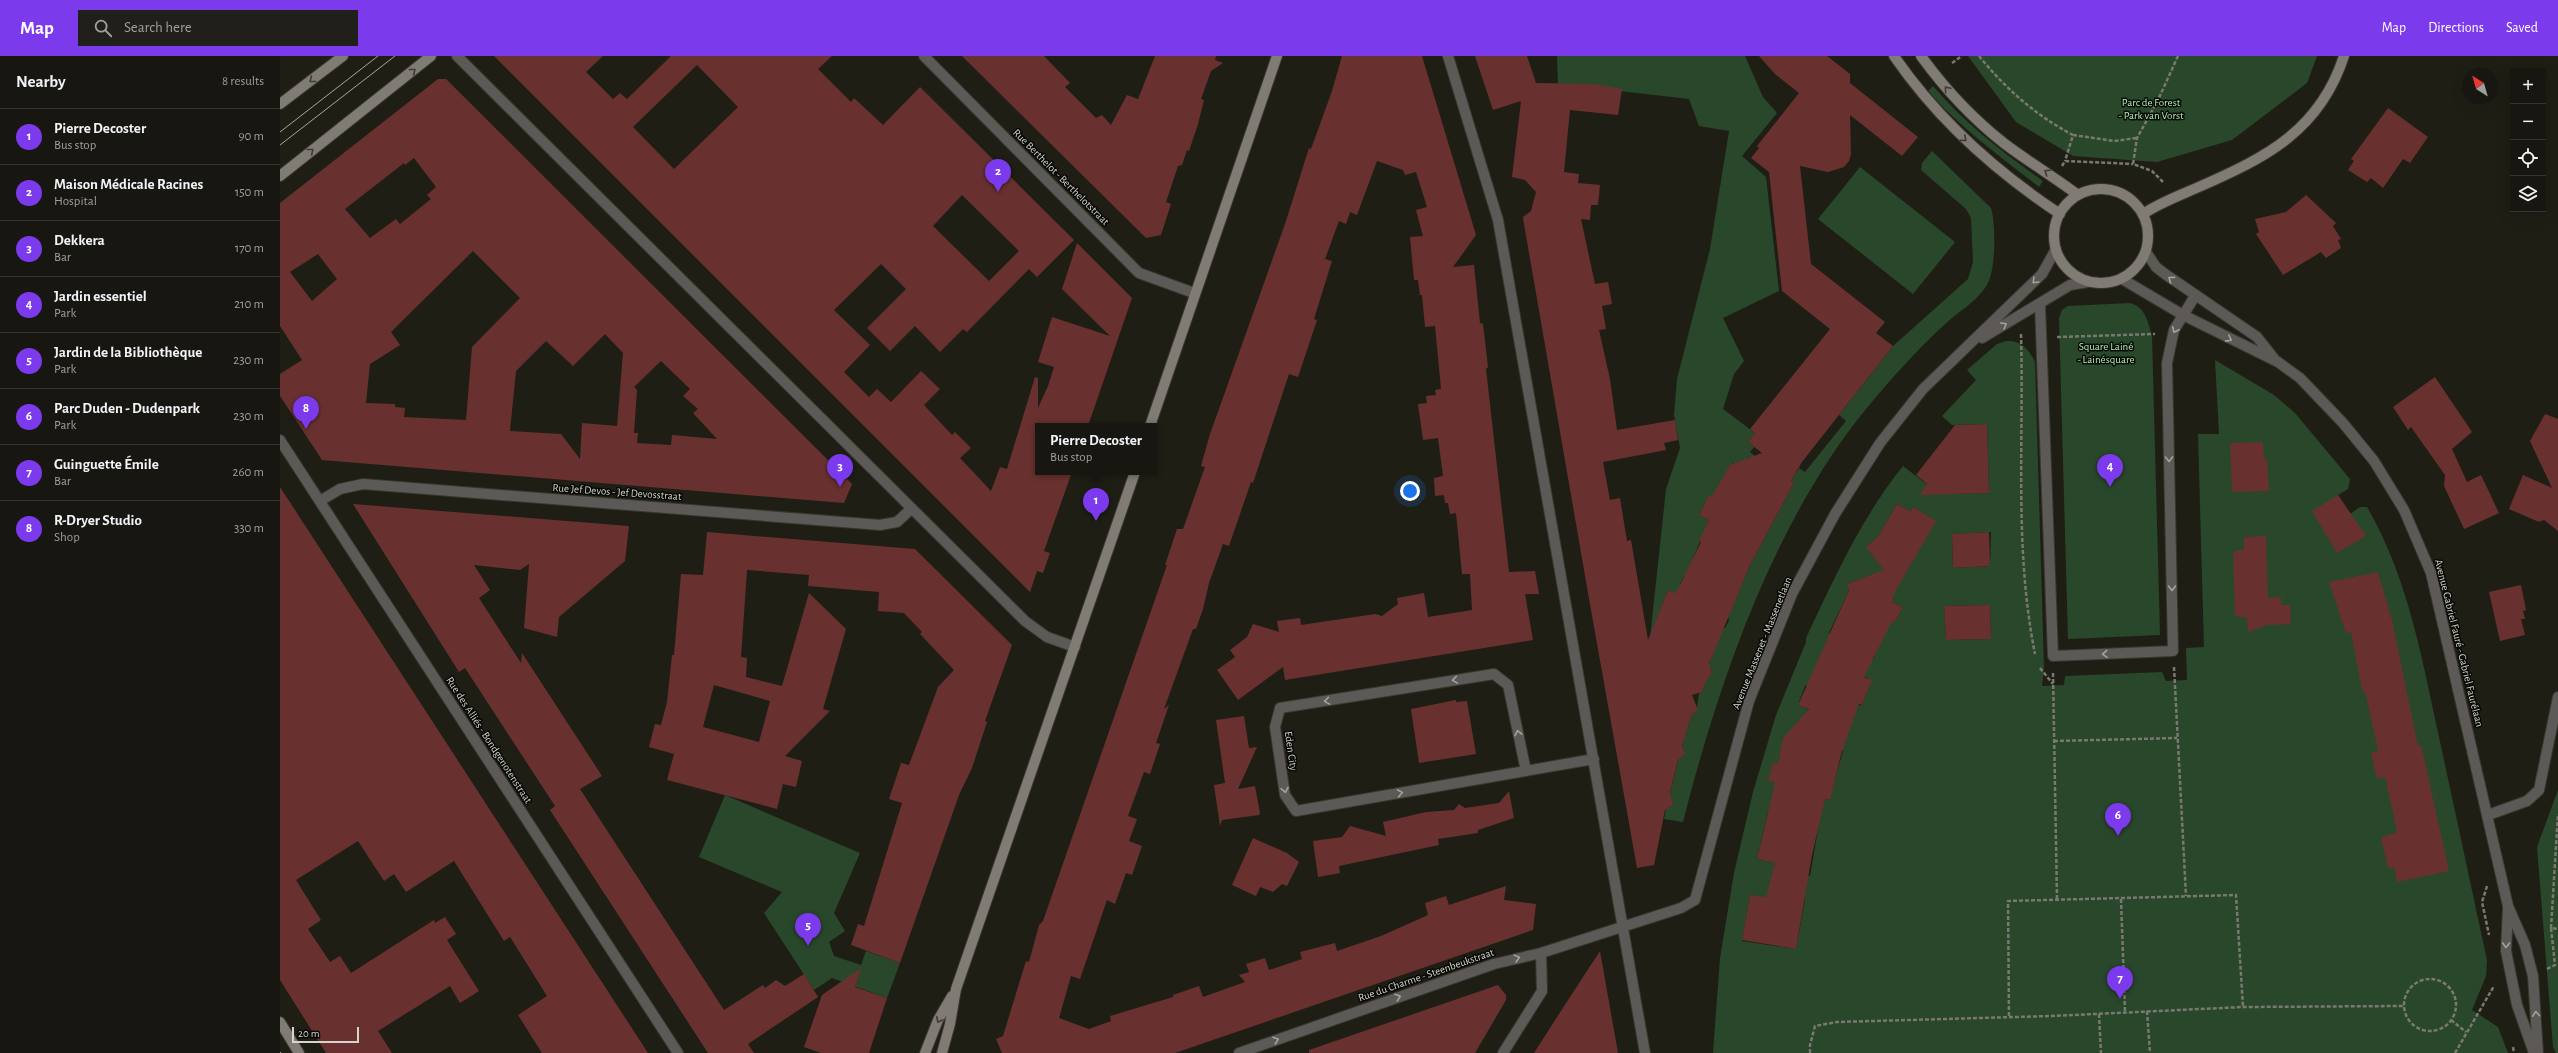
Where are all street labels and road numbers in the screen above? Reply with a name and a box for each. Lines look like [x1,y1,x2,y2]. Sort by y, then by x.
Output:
street label: Rue Berthelot - Berthelotstraat [1011,127,1111,227]
street label: Rue Jef Devos - Jef Devosstraat [552,482,682,502]
street label: Avenue Gabriel Fauré - Gabriel Faurélaan [2433,558,2485,728]
street label: Avenue Massenet - Massenetlaan [1730,575,1794,711]
street label: Rue des Alliés - Bondgenotenstraat [444,675,534,806]
street label: Eden City [1283,730,1299,772]
street label: Rue du Charme - Steenbeukstraat [1357,946,1496,1003]

